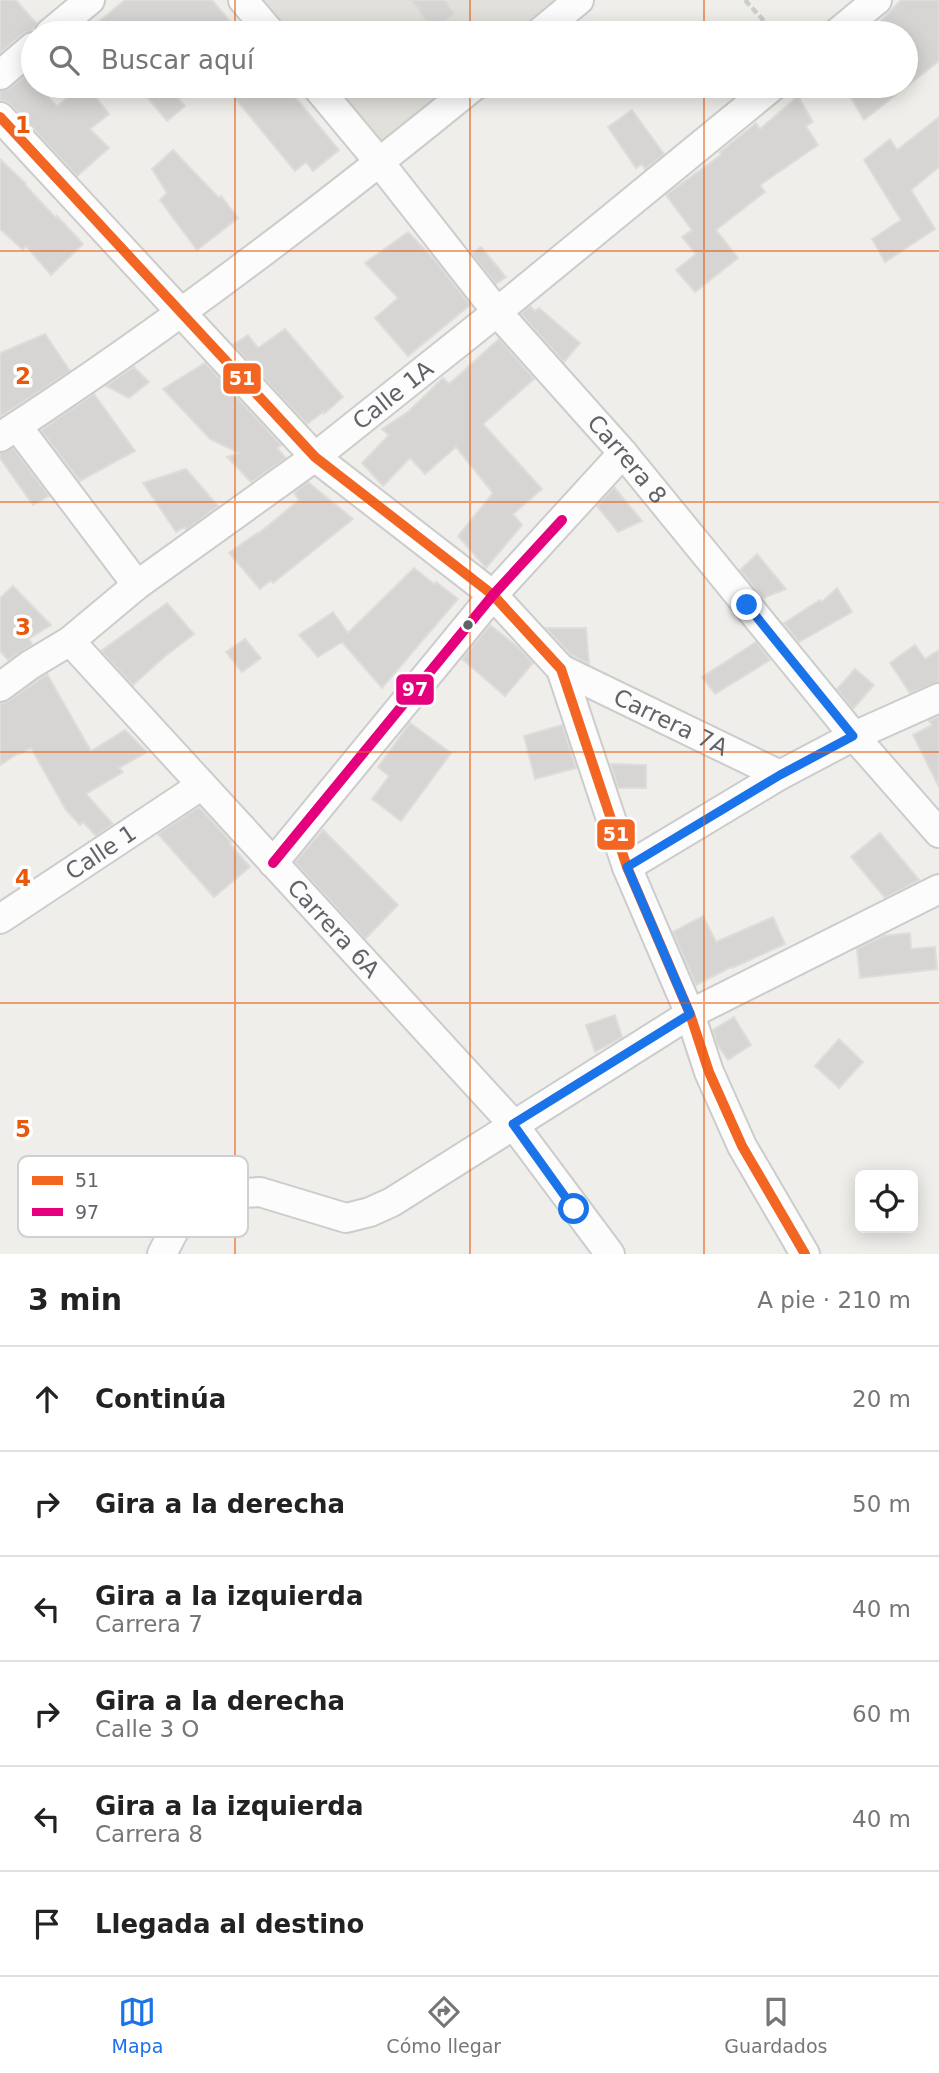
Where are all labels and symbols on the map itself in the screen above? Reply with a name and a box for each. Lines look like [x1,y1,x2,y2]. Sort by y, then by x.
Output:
text: 1 [15,112,31,138]
street label: Calle 1A [348,355,438,435]
line badge: 51 [222,362,262,395]
text: 2 [15,363,31,389]
text: 51 [229,367,255,389]
street label: Carrera 8 [582,410,672,509]
route end [731,589,762,620]
text: 3 [15,614,31,640]
unlabelled marker [461,618,475,632]
line badge: 97 [395,673,435,706]
text: 97 [402,678,428,700]
street label: Carrera 7A [610,684,732,761]
line badge: 51 [596,818,636,851]
street label: Calle 1 [61,819,141,885]
text: 51 [603,823,629,845]
text: 4 [15,865,31,891]
street label: Carrera 6A [282,874,385,983]
text: 5 [15,1116,31,1142]
legend [18,1156,248,1237]
text: 51 [75,1169,99,1191]
route start [558,1193,589,1224]
text: 97 [75,1201,99,1223]

